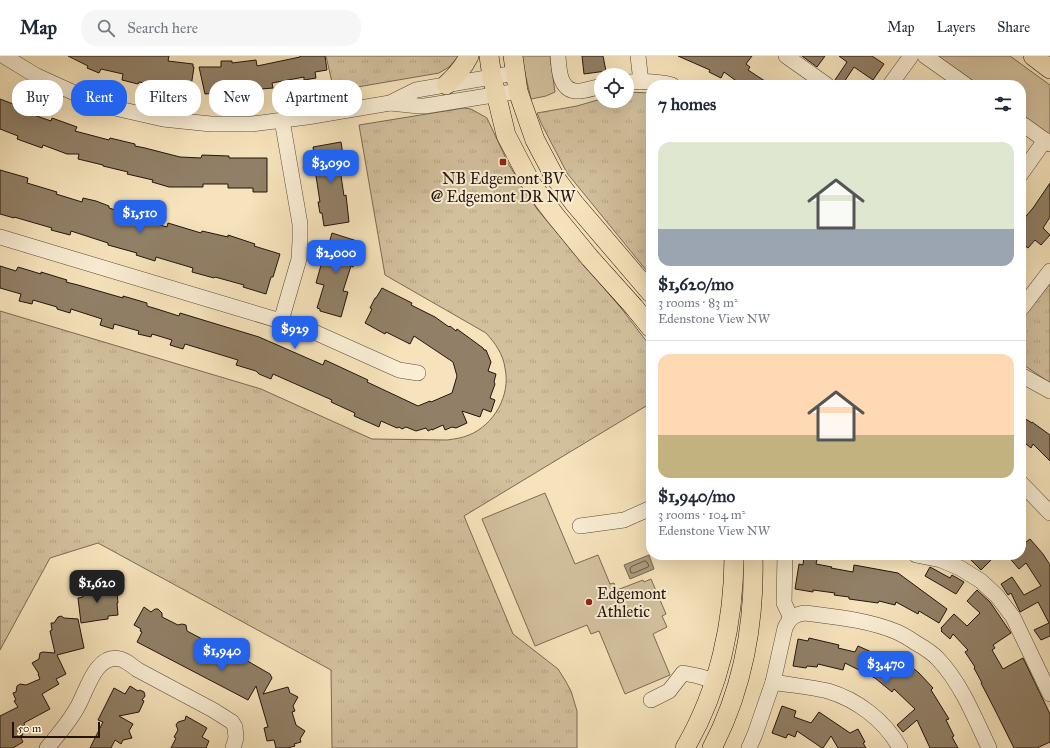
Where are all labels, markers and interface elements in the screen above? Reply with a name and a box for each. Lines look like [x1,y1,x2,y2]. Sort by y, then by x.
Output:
search box [81,10,361,46]
text: Map [20,16,57,39]
icon: search [95,17,117,39]
text: Search here [127,19,198,37]
text: Map [887,19,915,36]
text: Layers [937,19,975,36]
text: Share [997,19,1030,36]
map controls [594,68,634,108]
button: locate [594,68,634,108]
chip: Buy [12,80,63,116]
chip: Rent [71,80,127,116]
chip: Filters [135,80,201,116]
chip: New [209,80,264,116]
chip: Apartment [272,80,362,116]
icon: filters [992,93,1014,115]
text: 7 homes [658,94,716,115]
pin: $3,090 [298,150,364,184]
text: $3,090 [312,155,350,171]
marker: NB Edgemont BV @ Edgemont DR NW [498,157,508,167]
icon: home [800,168,872,240]
place label: NB Edgemont BV @ Edgemont DR NW [431,169,576,207]
pin: $1,510 [107,200,173,234]
text: $1,510 [123,205,157,221]
pin: $2,000 [303,240,369,274]
text: $2,000 [316,245,356,261]
text: $1,620/mo [658,274,734,295]
text: 3 rooms · 83 m² [658,295,738,311]
text: Edenstone View NW [658,311,770,327]
pin: $929 [271,316,319,350]
text: $929 [281,321,309,337]
icon: home [800,380,872,452]
text: $1,940/mo [658,486,735,507]
text: 3 rooms · 104 m² [658,507,746,523]
text: Edenstone View NW [658,523,770,539]
pin: $1,620 [64,570,130,604]
text: $1,620 [79,575,115,591]
place label: Edgemont Athletic [596,584,667,621]
marker: Edgemont Athletic [584,597,594,607]
pin: $1,940 [189,638,255,672]
text: $1,940 [203,643,241,659]
pin: $3,470 [853,651,919,685]
text: $3,470 [867,656,905,672]
scale bar [12,720,100,739]
text: 50 m [18,722,41,735]

